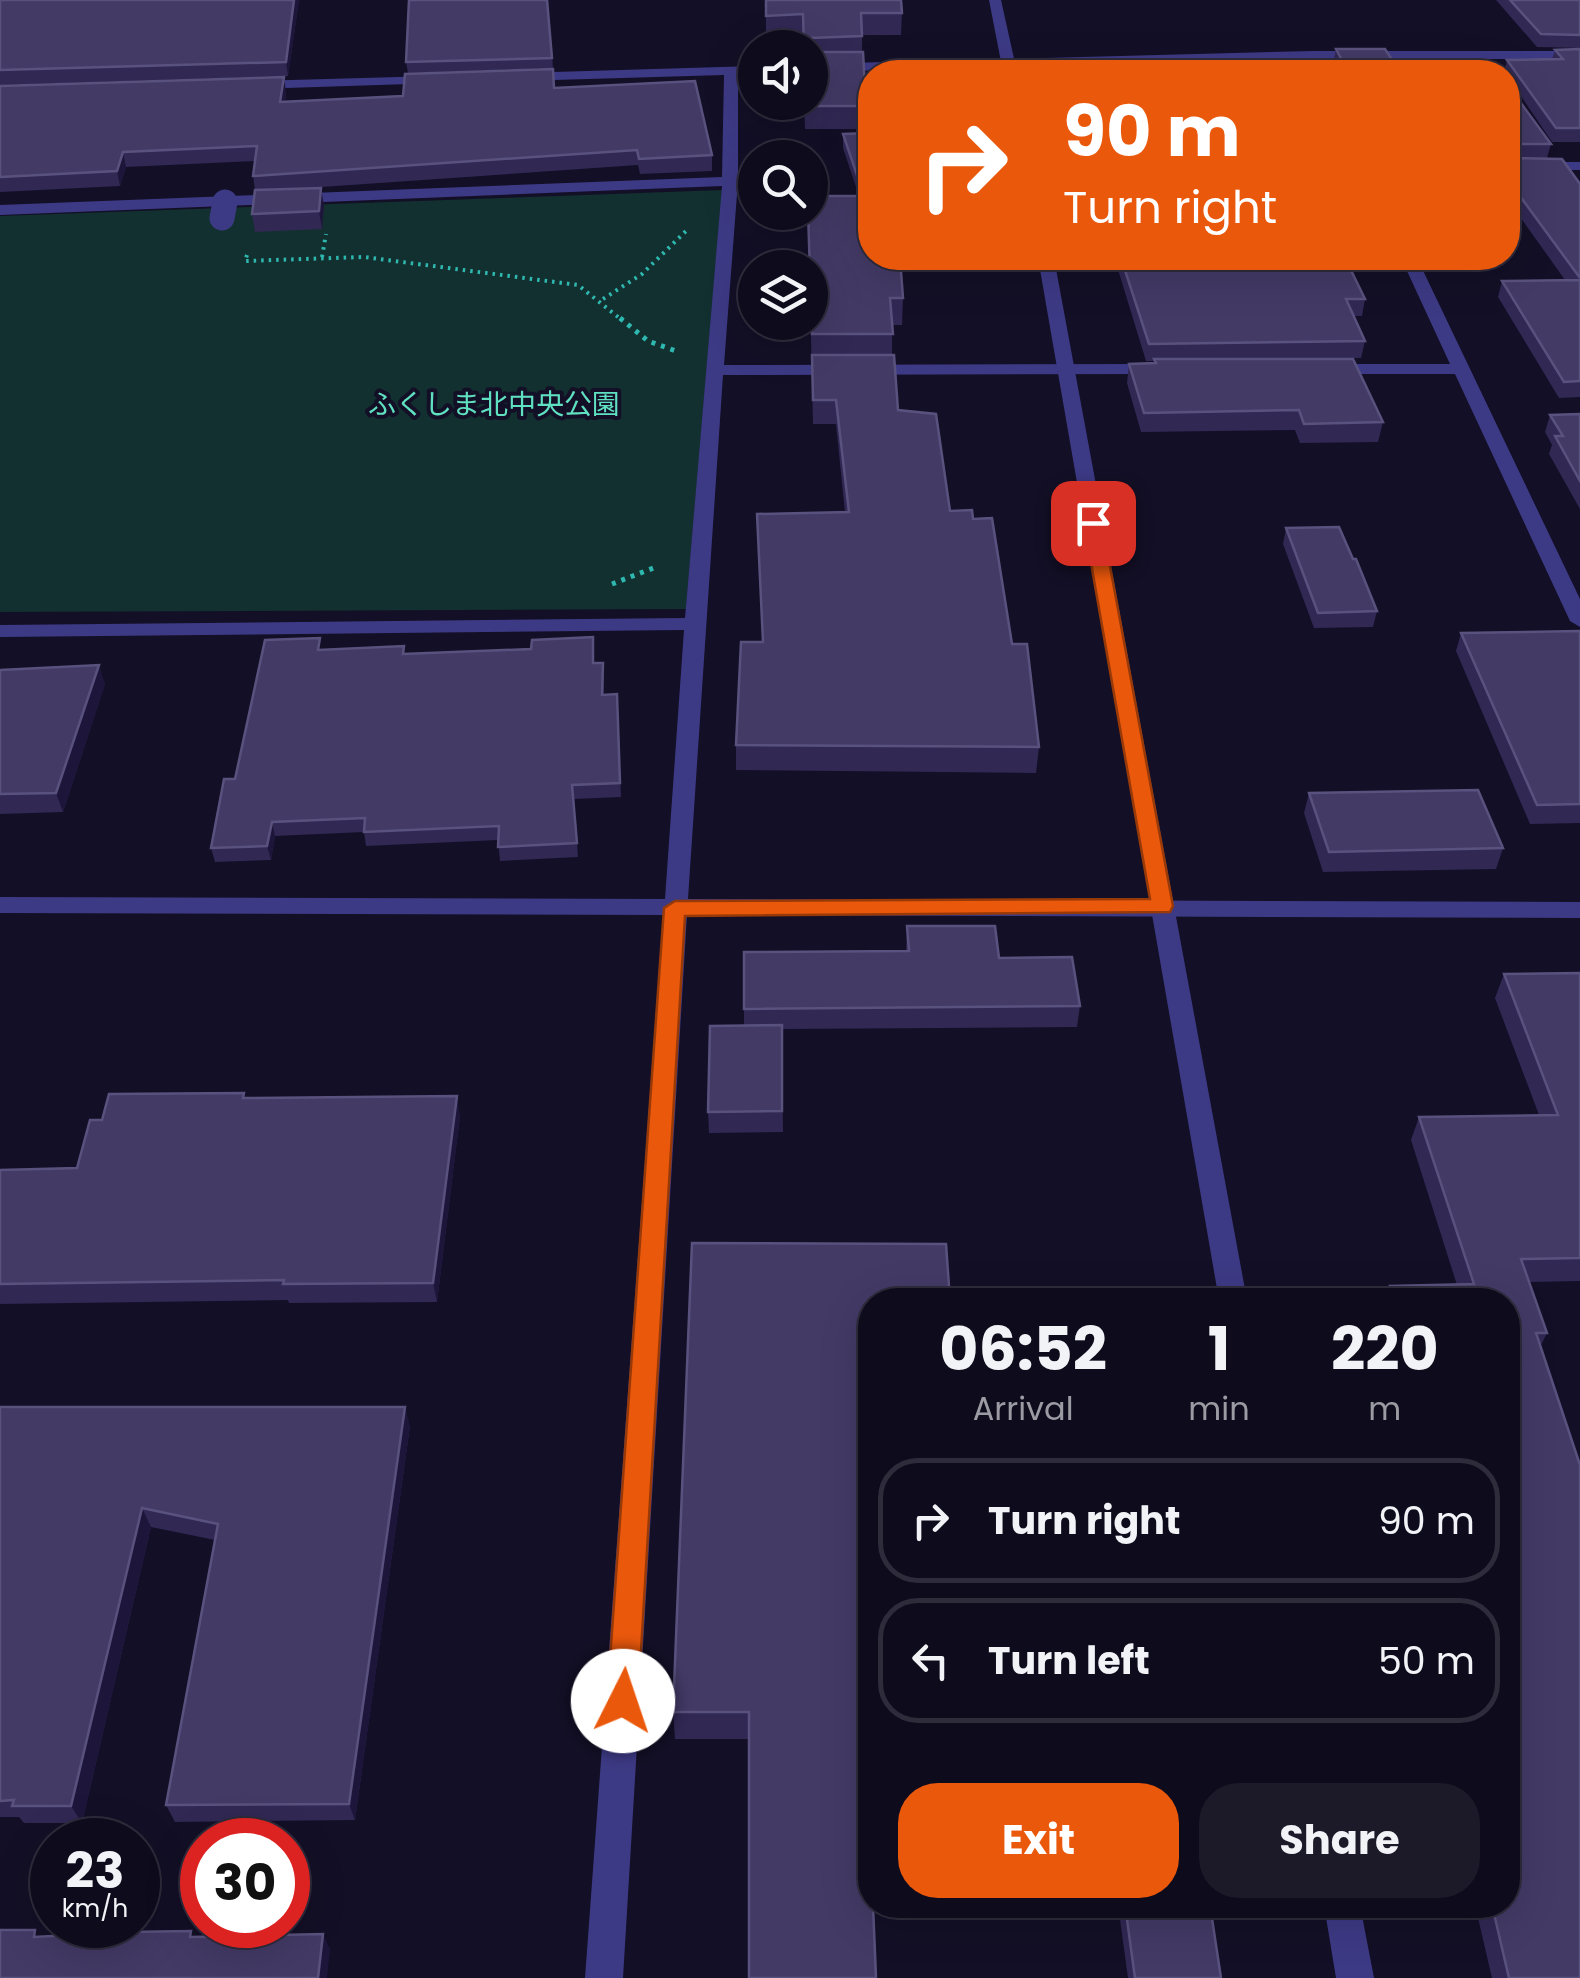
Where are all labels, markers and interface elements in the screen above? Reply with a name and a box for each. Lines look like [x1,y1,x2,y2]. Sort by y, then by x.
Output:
map controls [738,30,828,340]
button: sound [738,30,828,120]
text: 90 m [1063,82,1241,181]
icon: right [898,100,1028,230]
button: search [738,140,828,230]
text: Turn right [1063,176,1277,239]
button: layers [738,250,828,340]
park label: ふくしま北中央公園 [368,385,620,424]
pin [1051,481,1136,566]
icon: arrive [1066,496,1121,551]
text: 06:52 [939,1307,1107,1391]
text: 1 [1208,1307,1230,1391]
text: 220 [1331,1307,1439,1391]
text: Arrival [973,1386,1074,1431]
text: min [1188,1386,1250,1431]
text: m [1368,1386,1401,1431]
icon: right [903,1493,958,1548]
text: Turn right [988,1494,1180,1547]
text: 90 m [1378,1494,1475,1547]
icon: left [903,1633,958,1688]
text: Turn left [988,1634,1150,1687]
text: 50 m [1378,1634,1475,1687]
position arrow [571,1649,675,1753]
button: Exit [898,1783,1179,1898]
button: Share [1199,1783,1480,1898]
speed limit sign: 30 [180,1818,310,1948]
text: 23 [66,1835,124,1906]
text: km/h [62,1891,128,1926]

